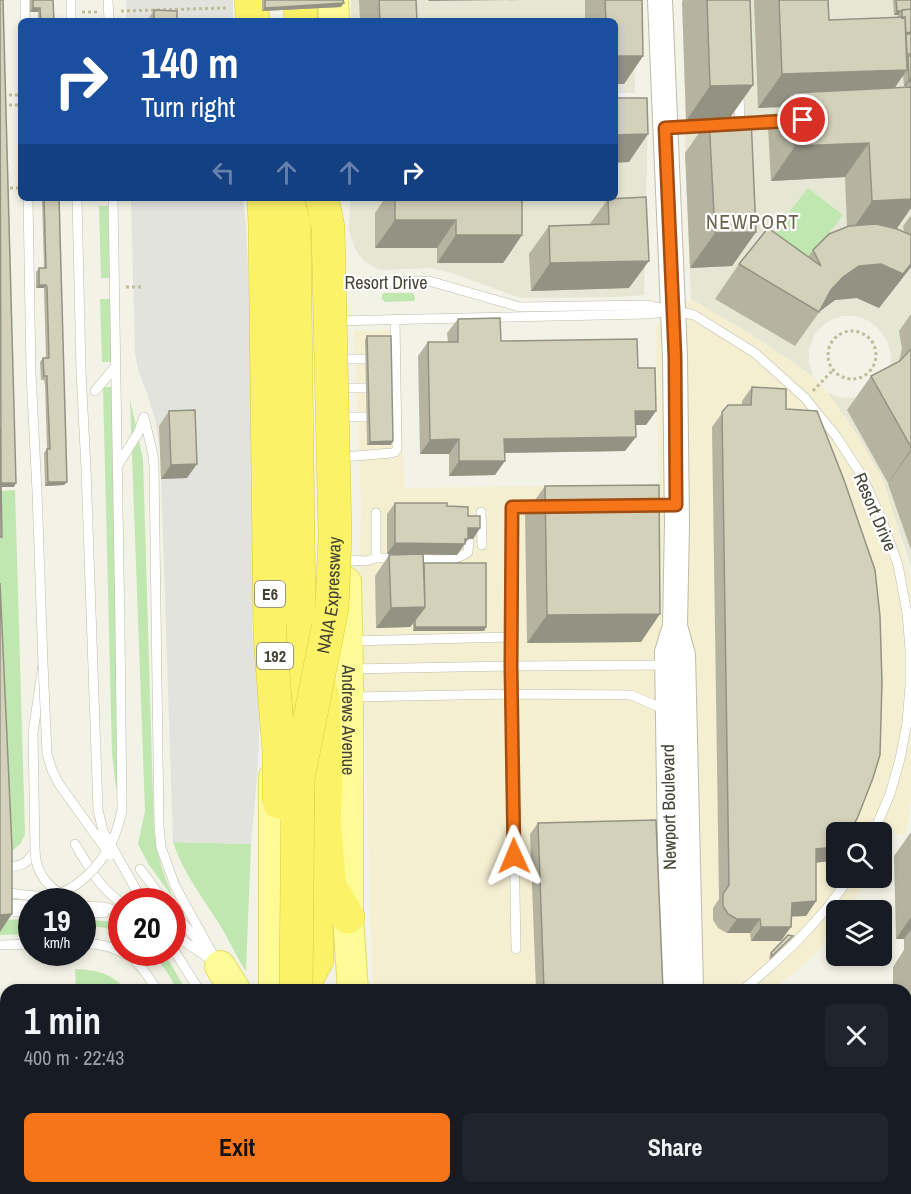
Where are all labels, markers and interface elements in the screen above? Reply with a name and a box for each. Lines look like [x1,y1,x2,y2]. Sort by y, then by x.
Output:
text: 140 m [141,35,239,91]
icon: right [42,42,120,120]
text: Turn right [141,89,235,125]
pin [777,94,828,145]
icon: arrive [786,103,819,136]
icon: left [207,156,240,189]
icon: ahead [270,156,303,189]
icon: ahead [333,156,366,189]
icon: right [396,156,429,189]
district label: NEWPORT [706,208,800,235]
street label: Resort Drive [345,270,427,295]
street label: Resort Drive [848,469,903,555]
street label: NAIA Expressway [310,536,347,656]
road number: E6 [255,581,285,607]
road number: 192 [257,643,293,669]
street label: Andrews Avenue [336,664,361,775]
street label: Newport Boulevard [655,744,682,870]
map controls [826,822,892,966]
button: search [826,822,892,888]
position arrow [482,824,546,888]
speed limit sign: 20 [108,888,186,966]
text: 19 [43,900,71,940]
button: layers [826,900,892,966]
text: km/h [44,932,70,953]
text: 1 min [24,997,101,1045]
button: close [825,1004,888,1067]
text: 400 m · 22:43 [24,1044,124,1071]
button: Exit [24,1113,450,1182]
button: Share [462,1113,888,1182]

